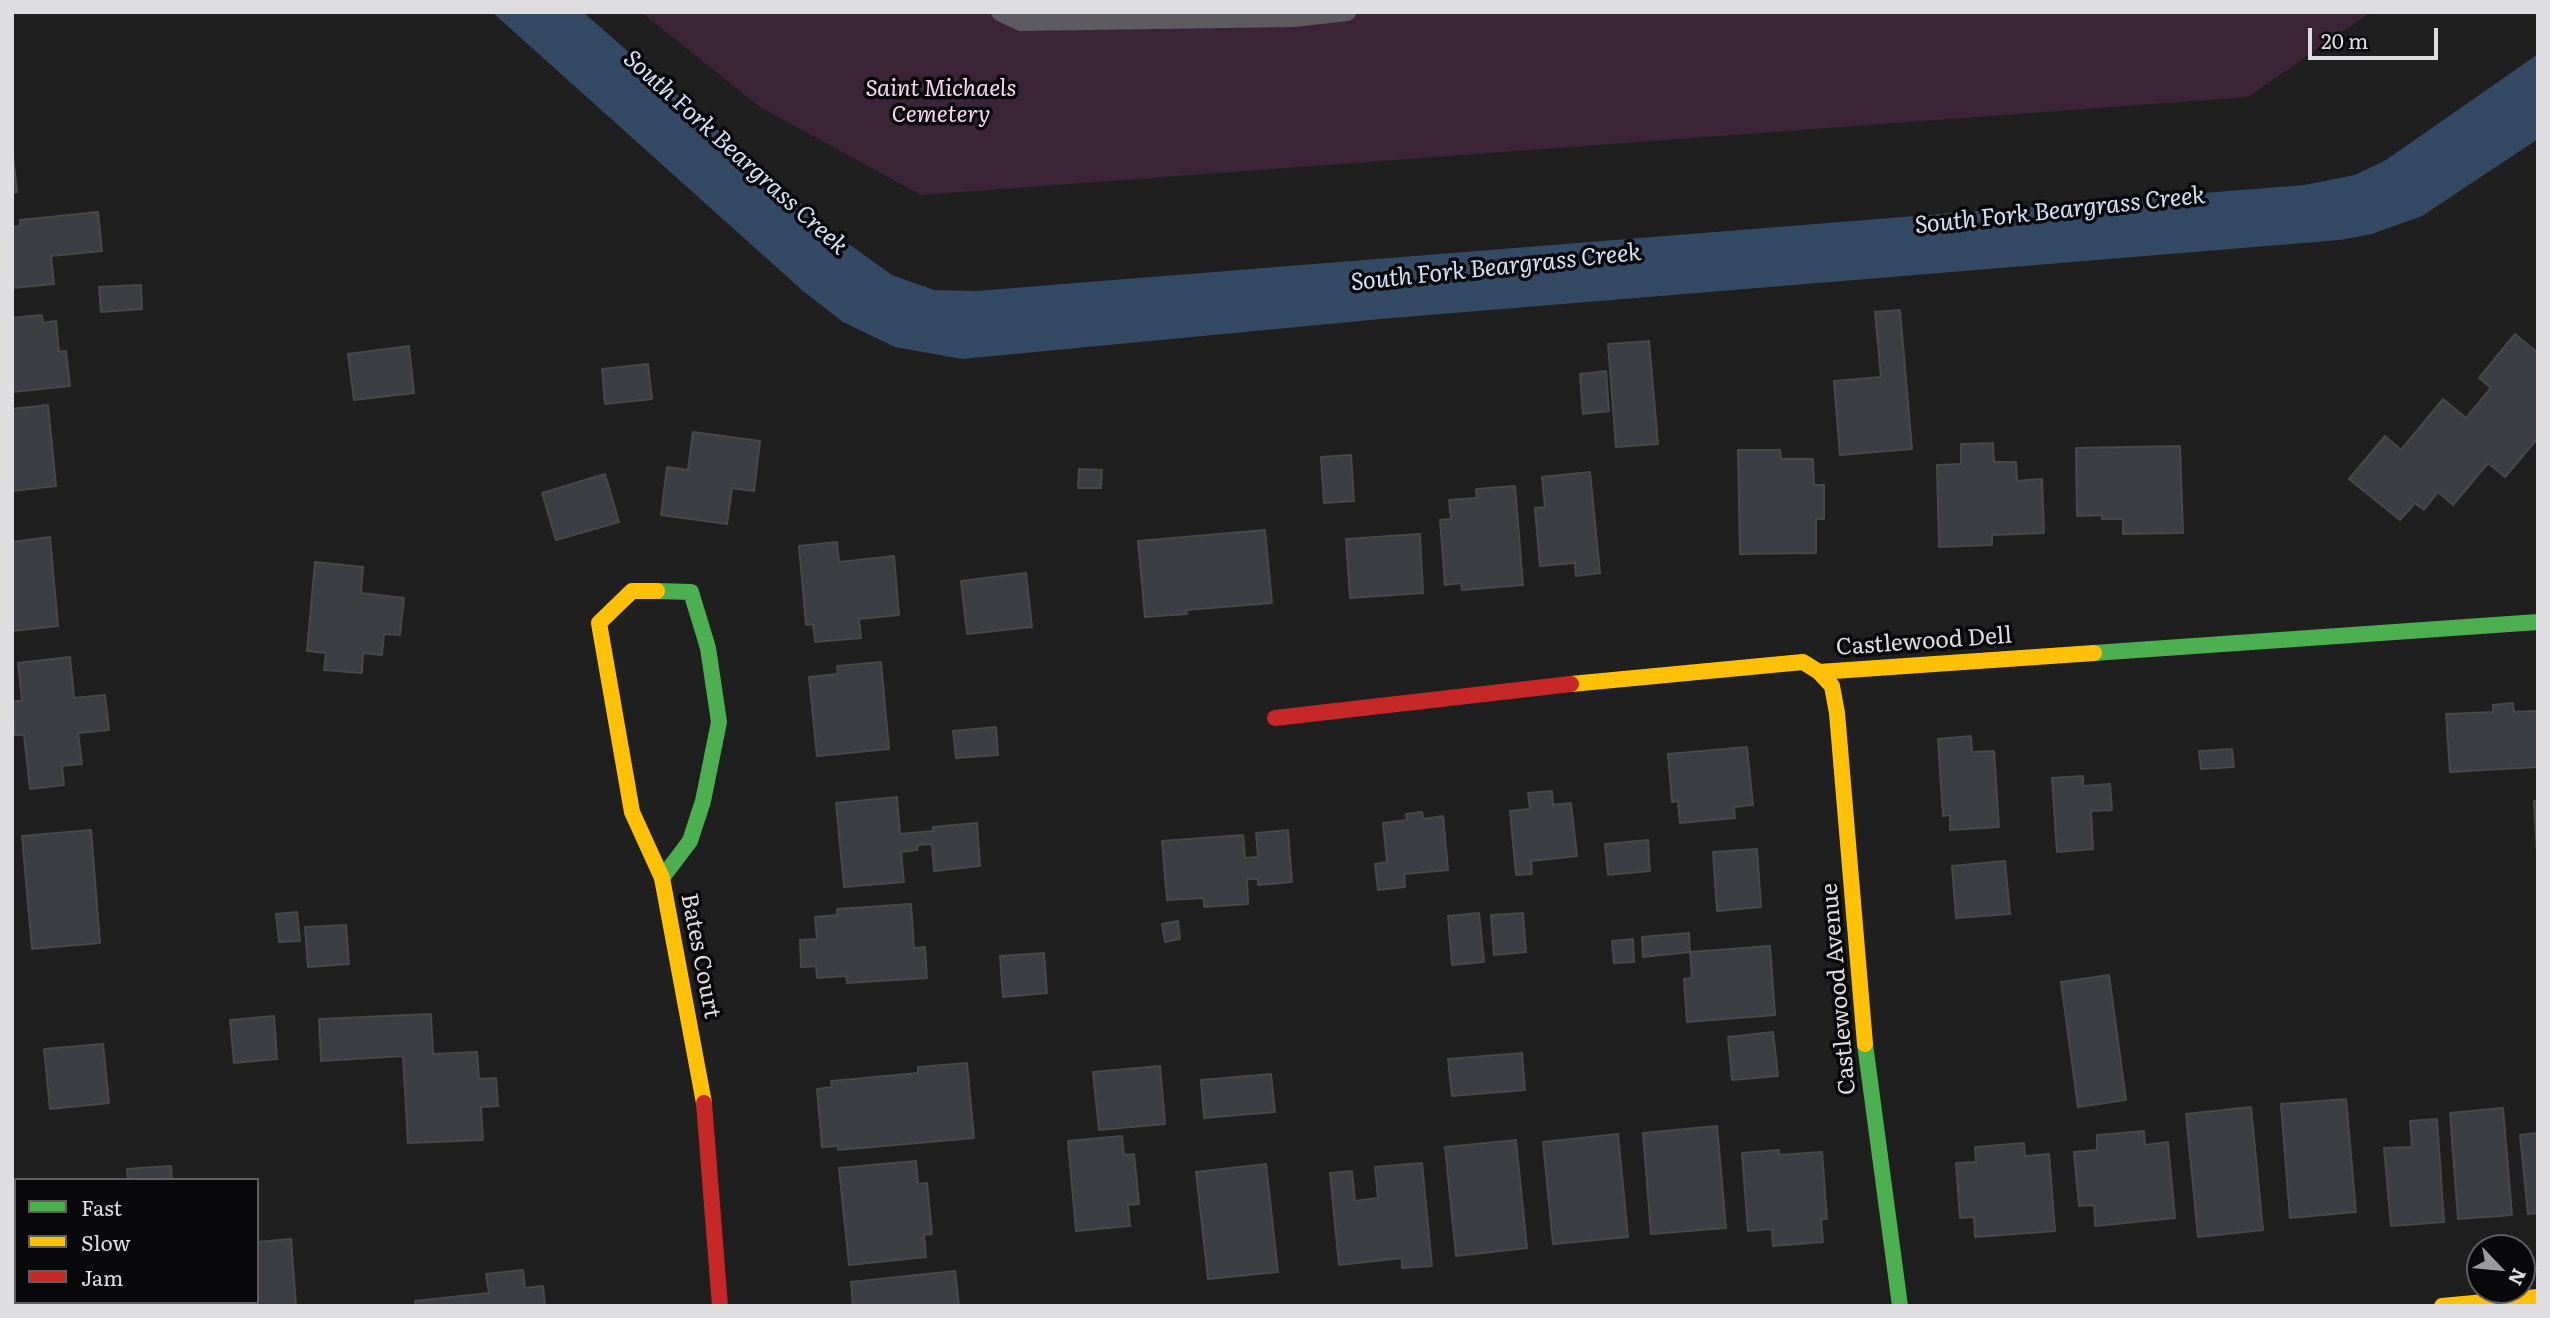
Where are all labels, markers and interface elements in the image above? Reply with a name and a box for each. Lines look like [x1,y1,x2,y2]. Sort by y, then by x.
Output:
scale bar [2312,14,2442,58]
text: 20 m [2321,24,2368,55]
water label: South Fork Beargrass Creek [617,45,853,261]
park label: Saint Michaels Cemetery [866,75,1016,129]
water label: South Fork Beargrass Creek [1913,181,2207,241]
water label: South Fork Beargrass Creek [1349,238,1643,298]
street label: Castlewood Dell [1835,622,2013,662]
street label: Castlewood Avenue [1816,882,1862,1096]
street label: Bates Court [674,891,726,1021]
legend [14,1178,259,1304]
text: Fast [81,1191,122,1222]
text: Slow [81,1226,131,1257]
north arrow [2466,1234,2536,1304]
text: Jam [81,1261,123,1292]
text: N [2502,1264,2534,1291]

